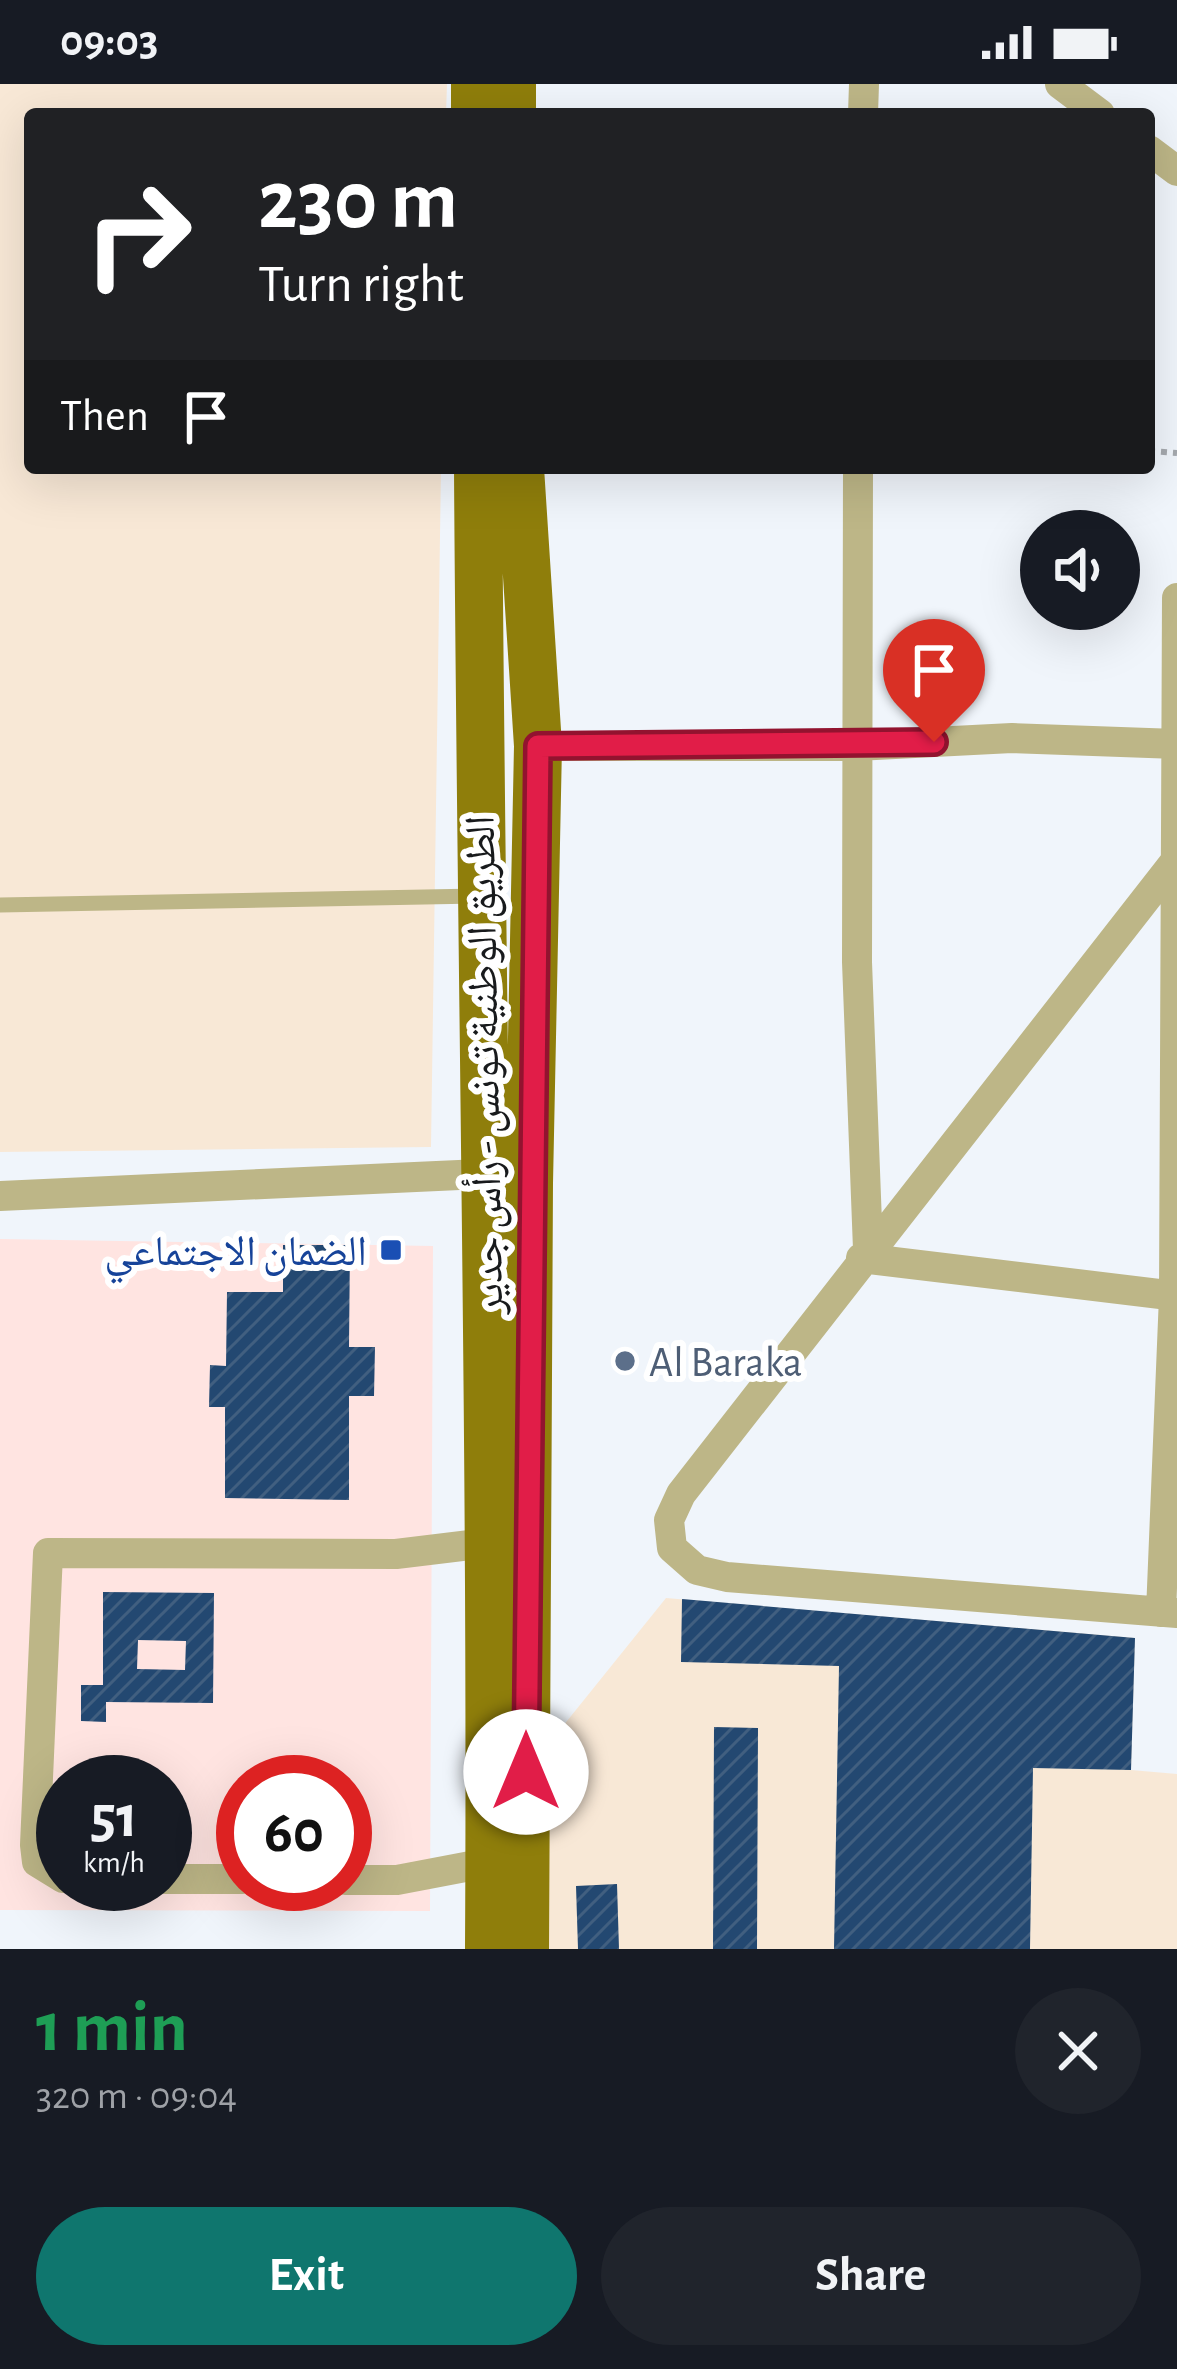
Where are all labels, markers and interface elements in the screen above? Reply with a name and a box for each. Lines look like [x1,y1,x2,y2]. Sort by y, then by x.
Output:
text: 09:03 [60,19,158,64]
icon: right [60,156,216,312]
text: 230 m [258,160,458,244]
text: Turn right [258,258,464,312]
icon: arrive [173,384,239,450]
text: Then [60,394,149,439]
map controls [1020,510,1140,630]
button: sound [1020,510,1140,630]
pin [883,619,985,742]
icon: arrive [901,637,967,703]
street label: الطريق الوطنية تونس - رأس جدير [454,815,513,1316]
place label: الضمان الاجتماعي [104,1231,367,1284]
marker: الضمان الاجتماعي [378,1237,404,1263]
place label: Al Baraka [649,1342,802,1384]
marker: Al Baraka [612,1348,638,1374]
position arrow [463,1709,589,1835]
speed limit sign: 60 [216,1755,372,1911]
text: 51 [90,1788,138,1848]
text: km/h [83,1848,145,1878]
button: close [1015,1988,1141,2114]
text: 1 min [36,1992,188,2064]
text: 320 m · 09:04 [36,2077,237,2116]
button: Exit [36,2207,577,2345]
button: Share [601,2207,1141,2345]

